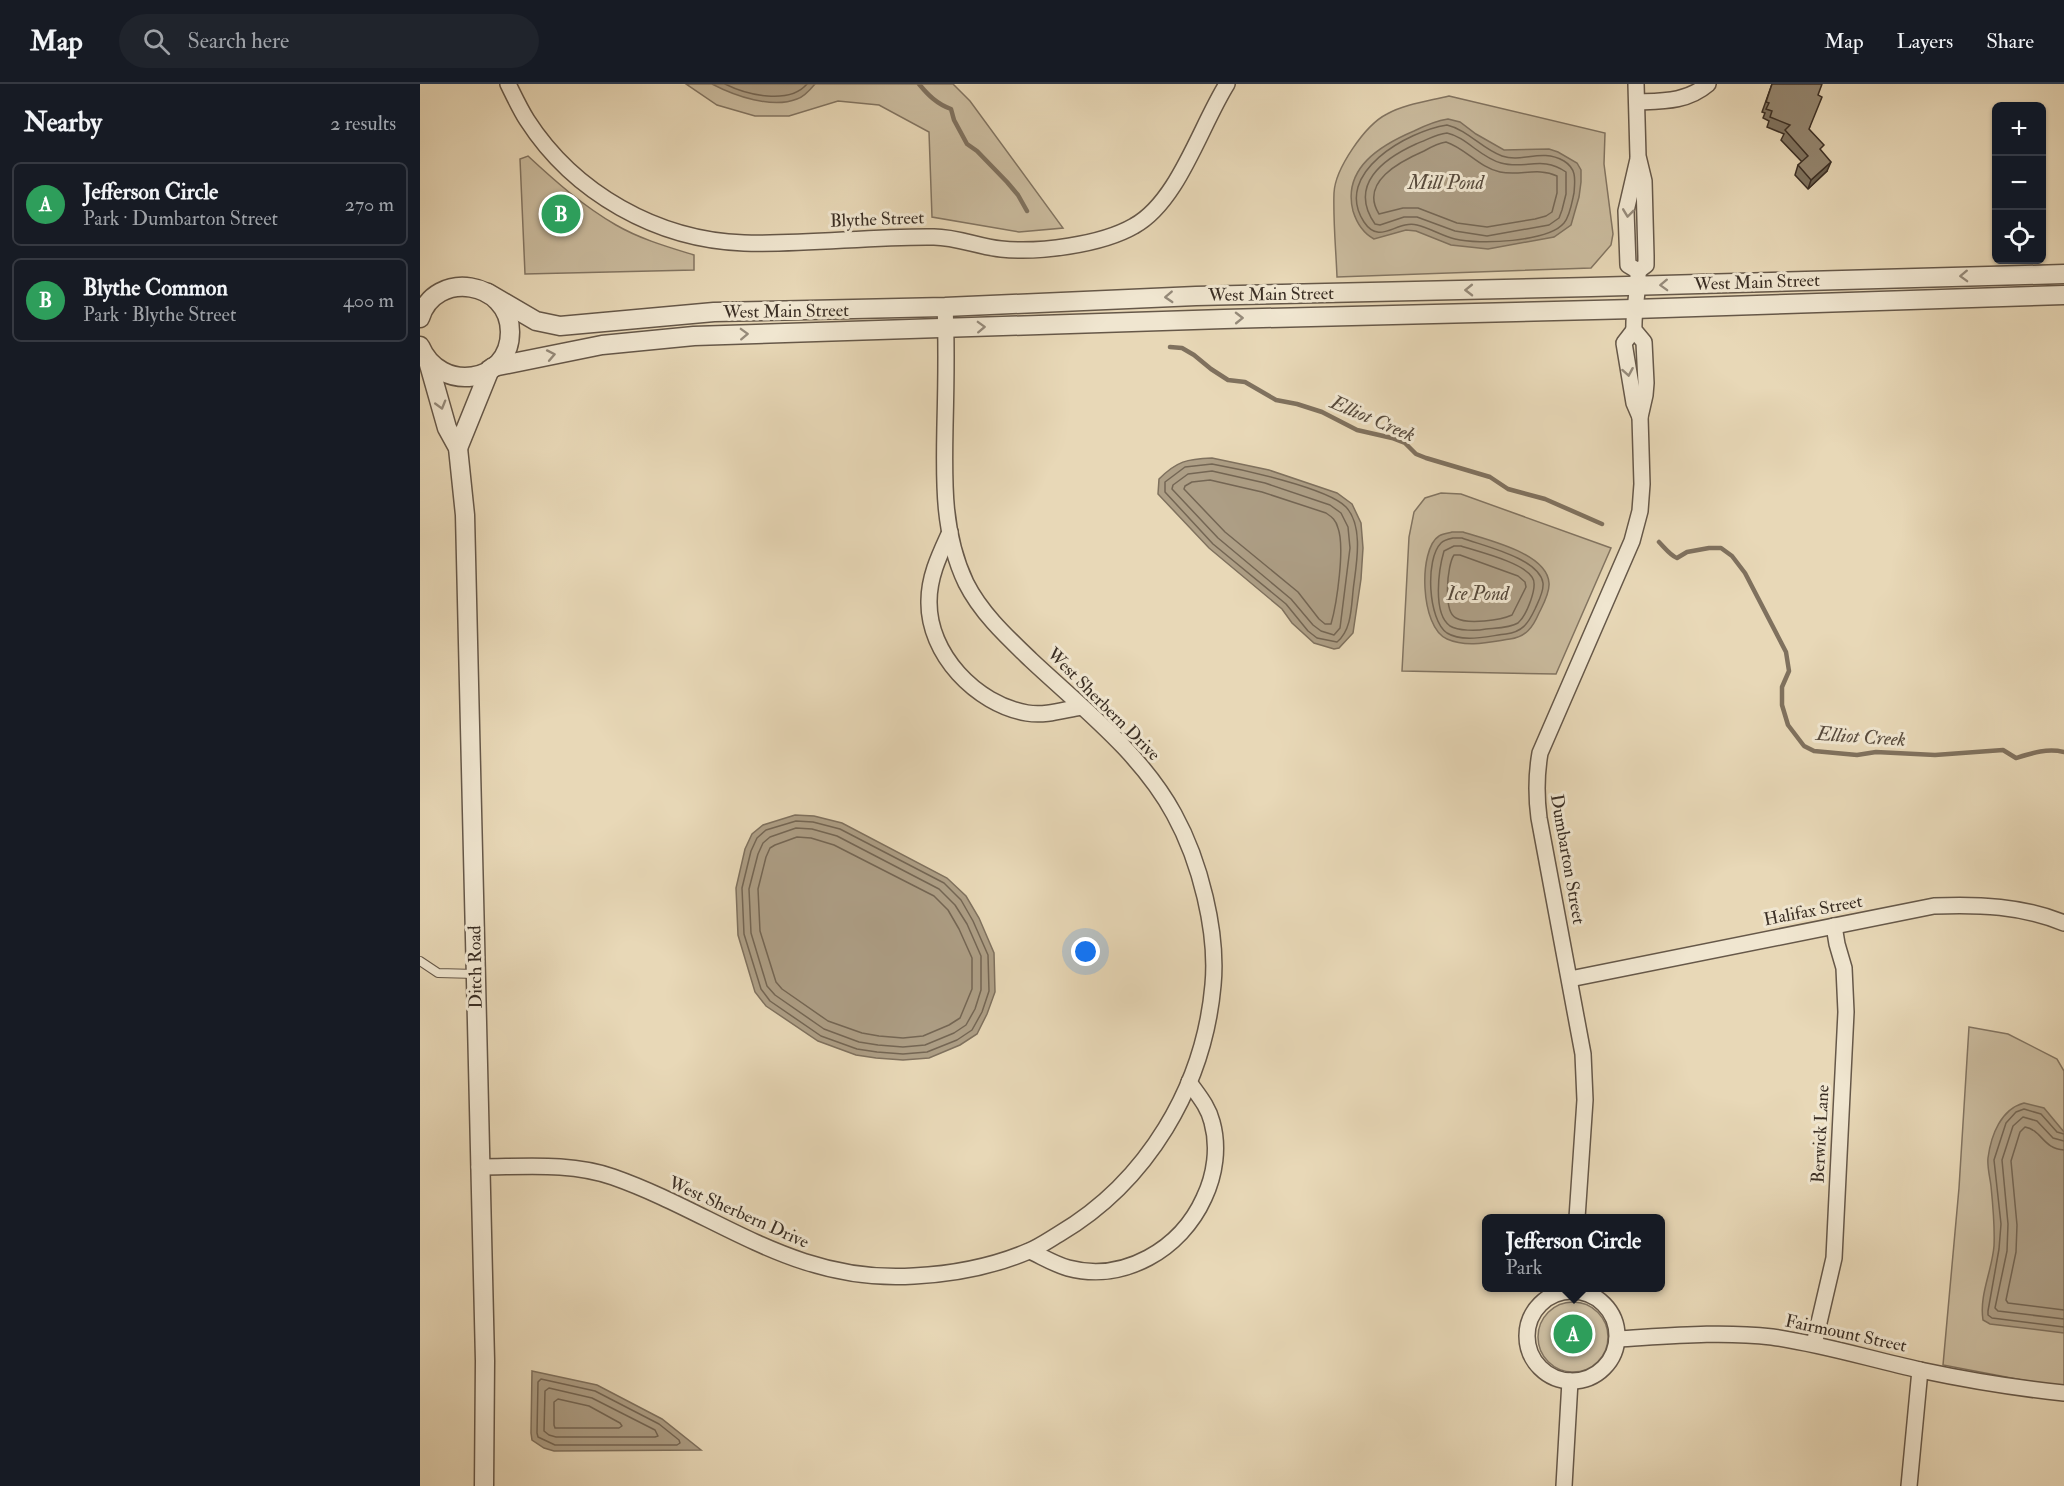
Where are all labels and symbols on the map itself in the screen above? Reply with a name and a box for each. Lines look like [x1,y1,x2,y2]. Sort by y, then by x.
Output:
water label: Mill Pond [1407,170,1486,195]
pin: B [542,192,580,236]
street label: Blythe Street [830,206,925,233]
one-way arrow [1622,208,1634,218]
street label: West Main Street [1693,269,1821,296]
one-way arrow [1959,270,1968,283]
one-way arrow [1659,278,1668,291]
street label: West Main Street [1207,282,1334,307]
one-way arrow [1464,284,1473,296]
one-way arrow [1164,290,1173,303]
street label: West Main Street [722,299,849,324]
one-way arrow [1234,312,1243,324]
one-way arrow [977,321,986,334]
one-way arrow [740,328,749,341]
one-way arrow [545,349,555,362]
one-way arrow [1621,367,1634,377]
water label: Elliot Creek [1325,389,1419,447]
one-way arrow [434,400,446,410]
water label: Ice Pond [1446,581,1511,606]
street label: West Sherbern Drive [1041,642,1166,766]
water label: Elliot Creek [1813,721,1907,752]
street label: Dumbarton Street [1545,792,1590,926]
street label: Halifax Street [1762,890,1865,931]
street label: Ditch Road [463,925,488,1009]
your location [1071,937,1100,966]
street label: Berwick Lane [1806,1084,1835,1184]
street label: West Sherbern Drive [664,1171,813,1254]
street label: Fairmount Street [1783,1309,1909,1358]
pin: A [1554,1312,1592,1356]

